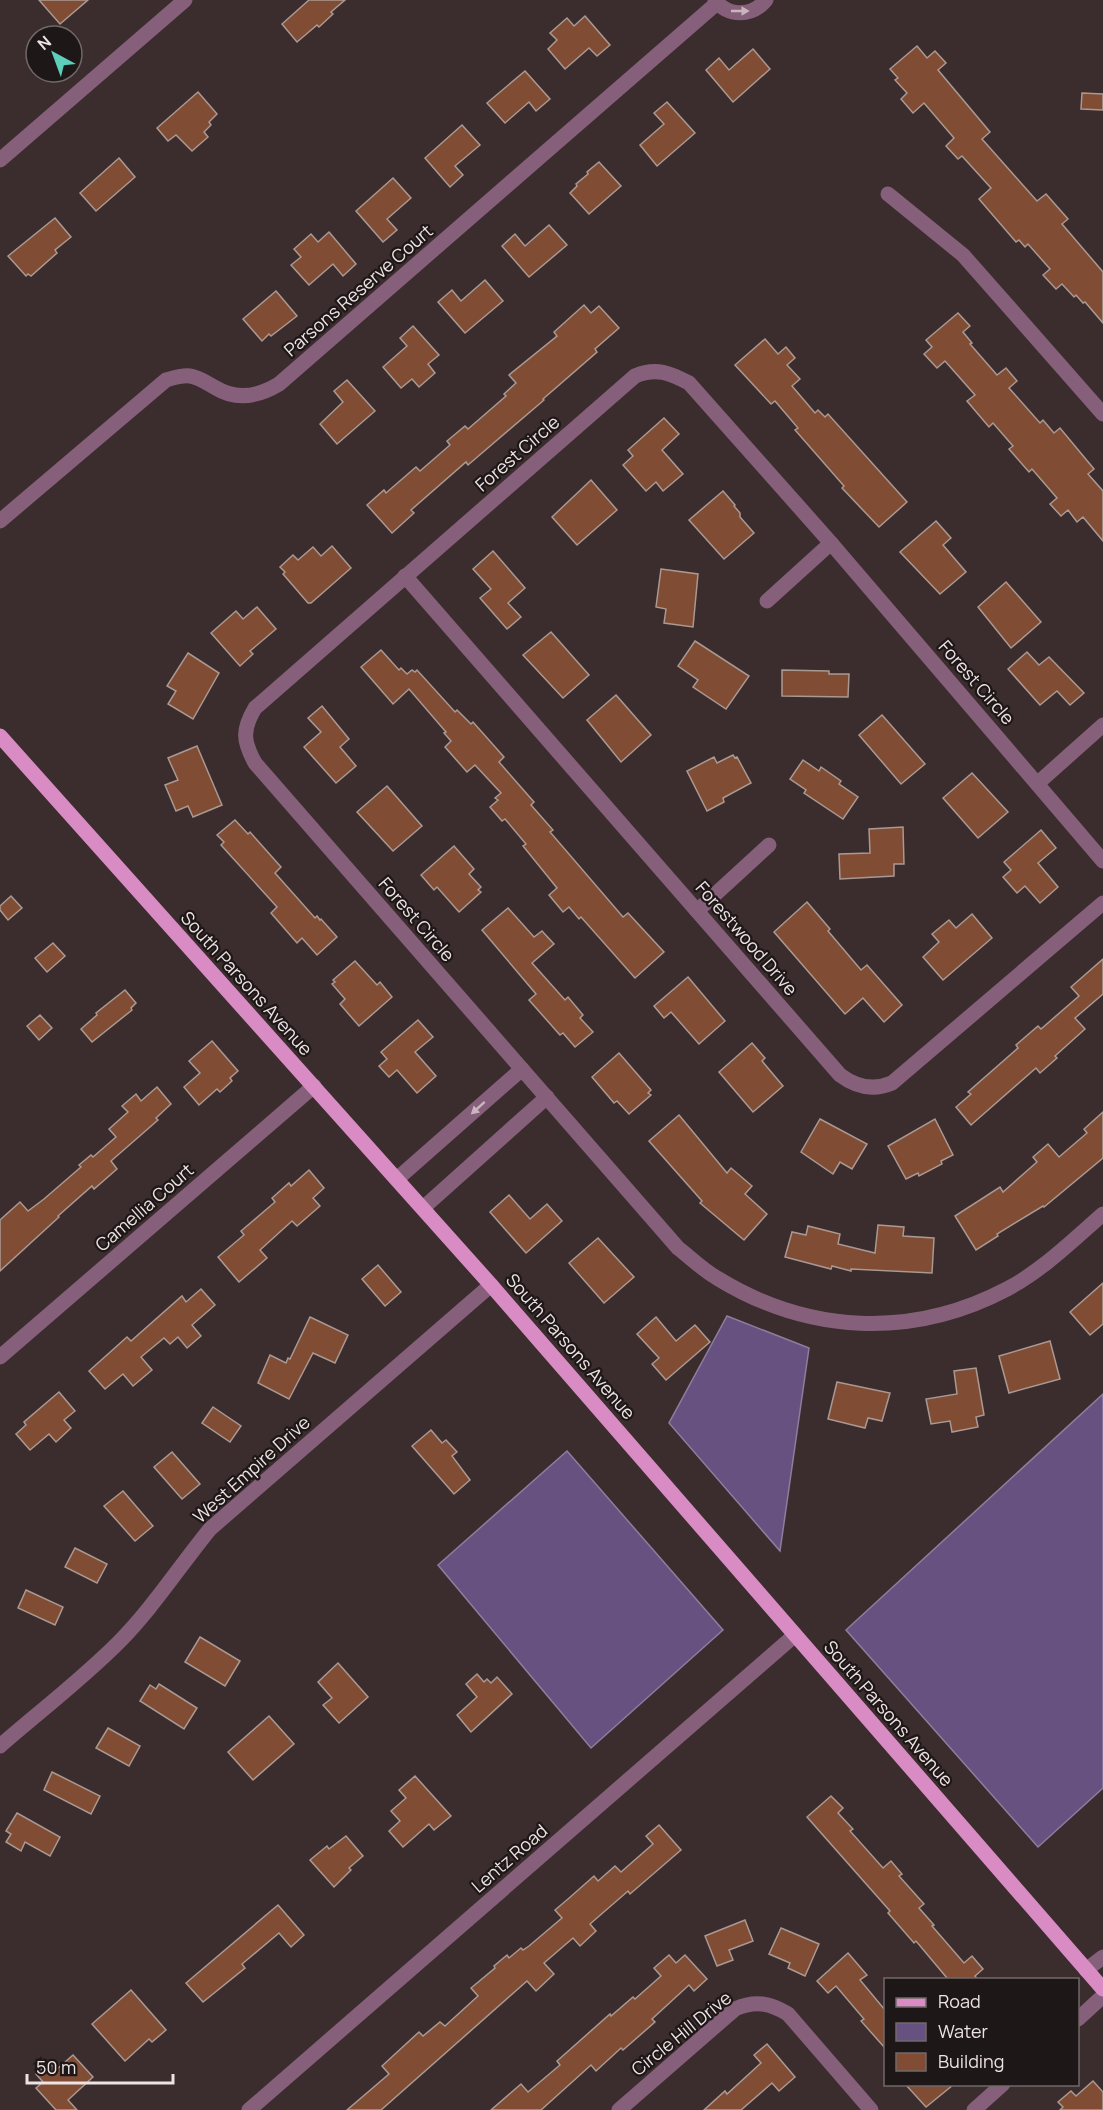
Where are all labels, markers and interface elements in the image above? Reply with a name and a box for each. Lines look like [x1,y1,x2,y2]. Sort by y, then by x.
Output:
one-way arrow [731,6,750,16]
north arrow [24,24,84,84]
text: N [33,31,56,55]
street label: Parsons Reserve Court [279,219,437,361]
street label: Forest Circle [470,410,564,496]
street label: Forest Circle [934,635,1020,729]
street label: Forest Circle [374,872,460,966]
street label: Forestwood Drive [691,876,803,1000]
street label: South Parsons Avenue [176,906,318,1060]
one-way arrow [471,1101,486,1114]
street label: Camellia Court [90,1158,198,1256]
street label: South Parsons Avenue [501,1268,641,1424]
street label: West Empire Drive [187,1410,315,1528]
street label: South Parsons Avenue [819,1635,959,1791]
street label: Lentz Road [466,1818,552,1898]
legend [884,1978,1079,2086]
street label: Circle Hill Drive [626,1985,736,2081]
text: Road [938,1989,981,2013]
text: Water [938,2019,988,2043]
scale bar [27,2047,172,2085]
text: Building [938,2049,1004,2073]
text: 50 m [36,2055,76,2079]

